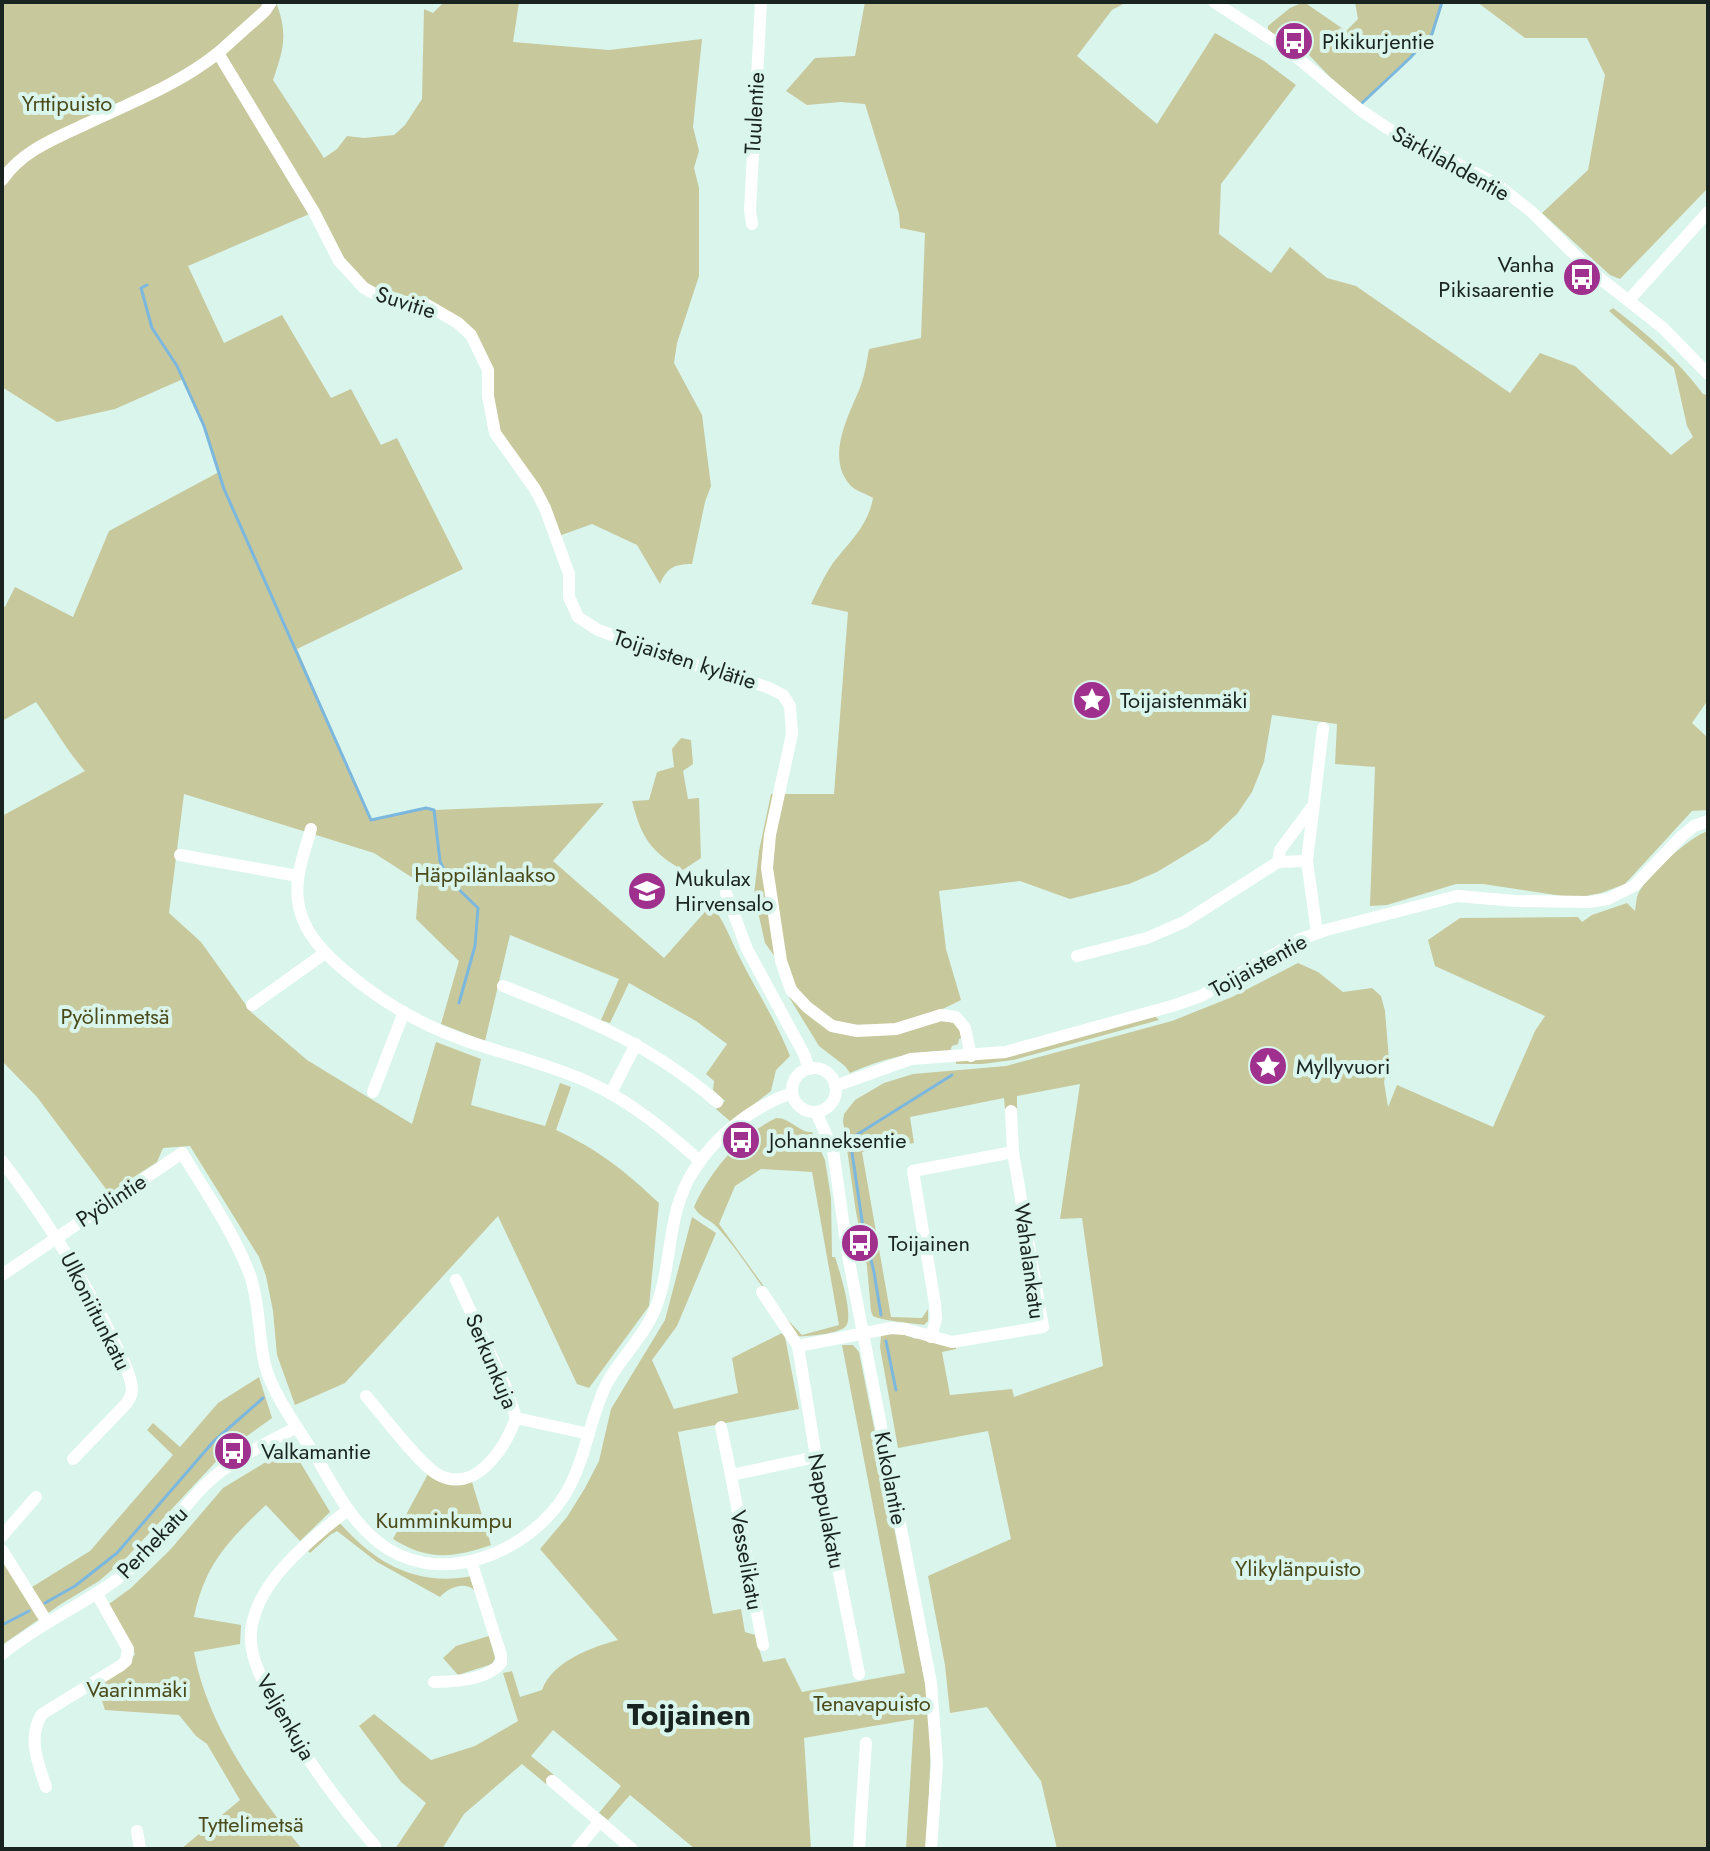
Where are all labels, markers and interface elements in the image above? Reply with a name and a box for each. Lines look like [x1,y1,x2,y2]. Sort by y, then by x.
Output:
bus stop icon: Pikikurjentie [1273,20,1315,62]
place label: Pikikurjentie [1322,25,1434,57]
street label: Tuulentie [736,71,772,155]
park label: Yrttipuisto [22,87,112,119]
street label: Särkilahdentie [1386,117,1516,209]
place label: Vanha Pikisaarentie [1438,248,1554,305]
bus stop icon: Vanha Pikisaarentie [1561,256,1603,298]
street label: Suvitie [372,277,440,327]
street label: Toijaisten kylätie [609,621,761,697]
place icon: Toijaistenmäki [1071,679,1113,721]
place label: Toijaistenmäki [1120,684,1248,716]
park label: Häppilänlaakso [414,858,556,890]
place label: Mukulax Hirvensalo [675,862,773,919]
school or university icon: Mukulax Hirvensalo [626,870,668,912]
street label: Toijaistentie [1203,925,1313,1005]
park label: Pyölinmetsä [60,1000,170,1032]
place icon: Myllyvuori [1247,1045,1289,1087]
place label: Myllyvuori [1296,1050,1390,1082]
bus stop icon: Johanneksentie [720,1119,762,1161]
place label: Johanneksentie [766,1124,907,1156]
street label: Pyölintie [70,1165,152,1235]
street label: Wahalankatu [1006,1201,1054,1321]
bus stop icon: Toijainen [839,1222,881,1264]
place label: Toijainen [888,1227,970,1259]
street label: Ulkoniitunkatu [53,1246,139,1376]
street label: Serkunkuja [458,1308,526,1414]
street label: Kukolantie [866,1429,916,1527]
bus stop icon: Valkamantie [212,1430,254,1472]
place label: Valkamantie [261,1435,371,1467]
street label: Nappulakatu [800,1451,854,1571]
street label: Perhekatu [109,1498,195,1586]
park label: Kumminkumpu [375,1504,513,1536]
street label: Vesselikatu [722,1507,772,1613]
park label: Ylikylänpuisto [1235,1552,1361,1584]
street label: Veljenkuja [248,1668,324,1766]
park label: Vaarinmäki [86,1673,188,1705]
park label: Tenavapuisto [813,1687,931,1719]
district label: Toijainen [627,1693,751,1736]
park label: Tyttelimetsä [198,1808,304,1840]

